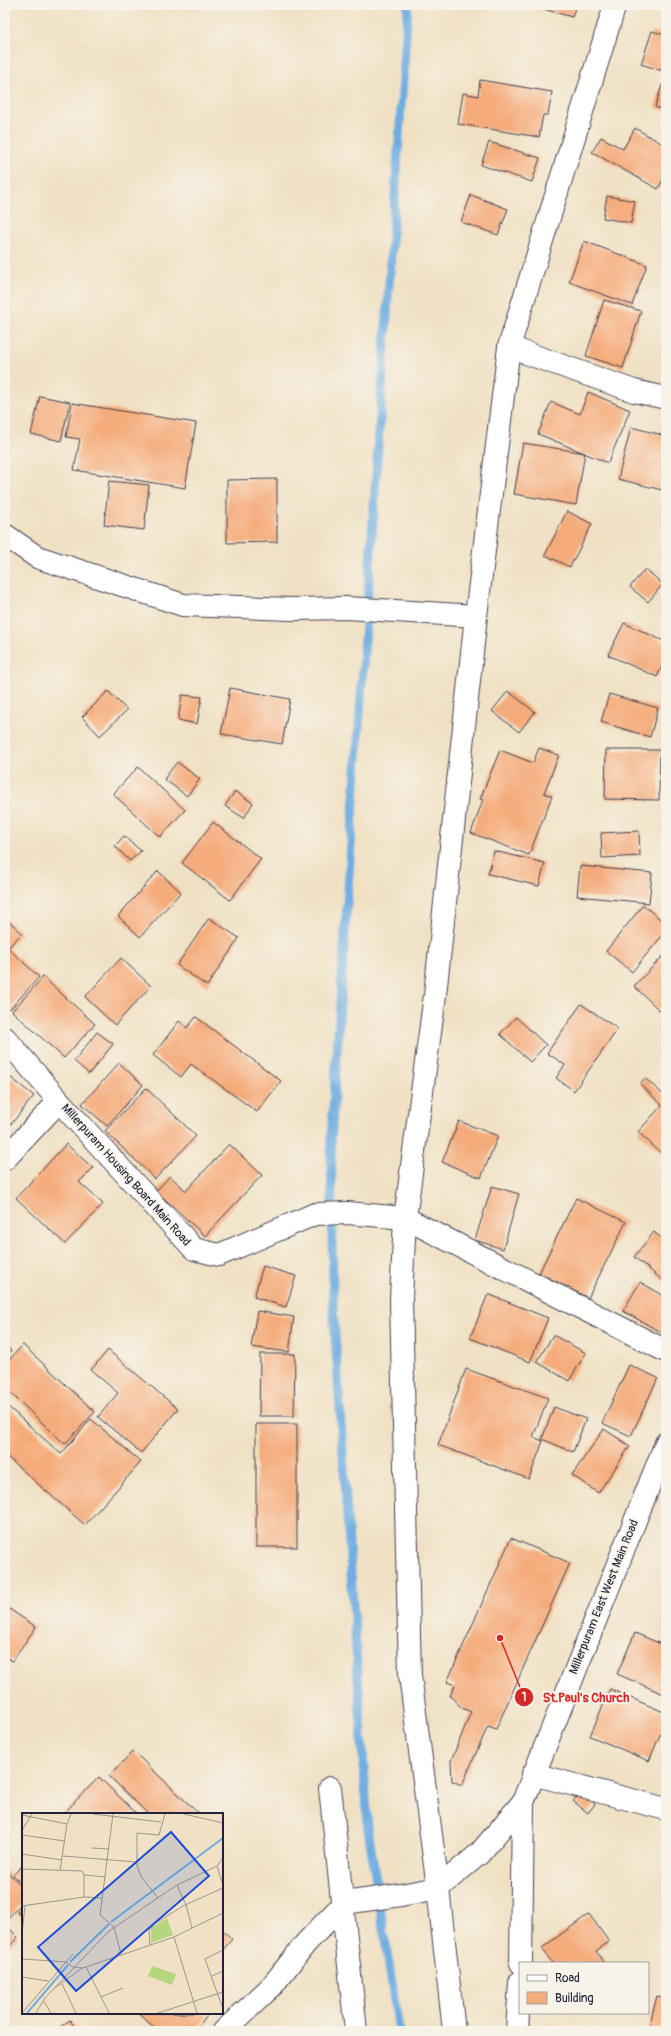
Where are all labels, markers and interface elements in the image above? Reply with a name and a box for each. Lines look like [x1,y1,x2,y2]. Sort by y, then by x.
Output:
street label: Millerpuram Housing Board Main Road [58,1101,194,1249]
street label: Millerpuram East West Main Road [566,1517,642,1677]
callout: St.Paul's Church [514,1685,637,1710]
text: 1 [522,1690,526,1705]
text: St.Paul's Church [543,1690,629,1706]
inset map [22,1813,223,2014]
legend [519,1962,649,2014]
text: Road [555,1971,580,1986]
text: Building [555,1991,594,2006]

